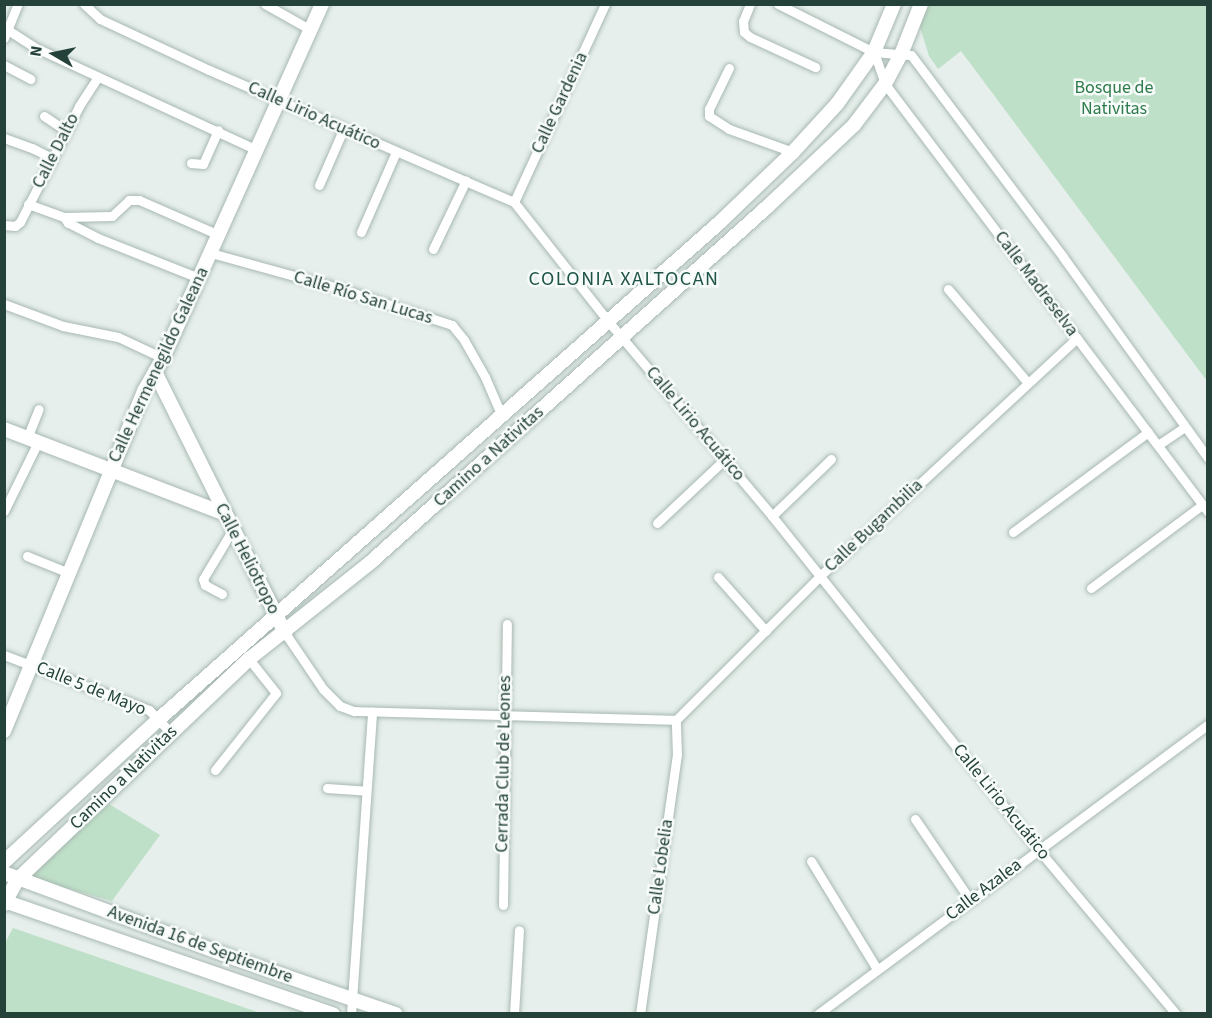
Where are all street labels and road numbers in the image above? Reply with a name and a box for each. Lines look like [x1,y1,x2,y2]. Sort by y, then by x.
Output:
street label: Calle Gardenia [527,49,593,157]
street label: Calle Lirio Acuático [244,77,384,155]
street label: Calle Dalto [28,110,84,192]
street label: Calle Madreselva [989,227,1083,341]
street label: Calle Hermenegildo Galeana [104,264,214,466]
street label: Calle Río San Lucas [291,267,435,329]
street label: Calle Lirio Acuático [641,362,749,486]
street label: Camino a Nativitas [429,402,549,512]
street label: Calle Bugambilia [820,475,928,577]
street label: Calle Heliotropo [210,500,284,618]
street label: Calle 5 de Mayo [33,657,149,721]
street label: Cerrada Club de Leones [492,675,516,853]
street label: Camino a Nativitas [66,721,182,835]
street label: Calle Lirio Acuático [948,740,1054,864]
street label: Calle Lobelia [644,818,678,916]
street label: Calle Azalea [942,854,1026,926]
street label: Avenida 16 de Septiembre [105,901,295,989]

